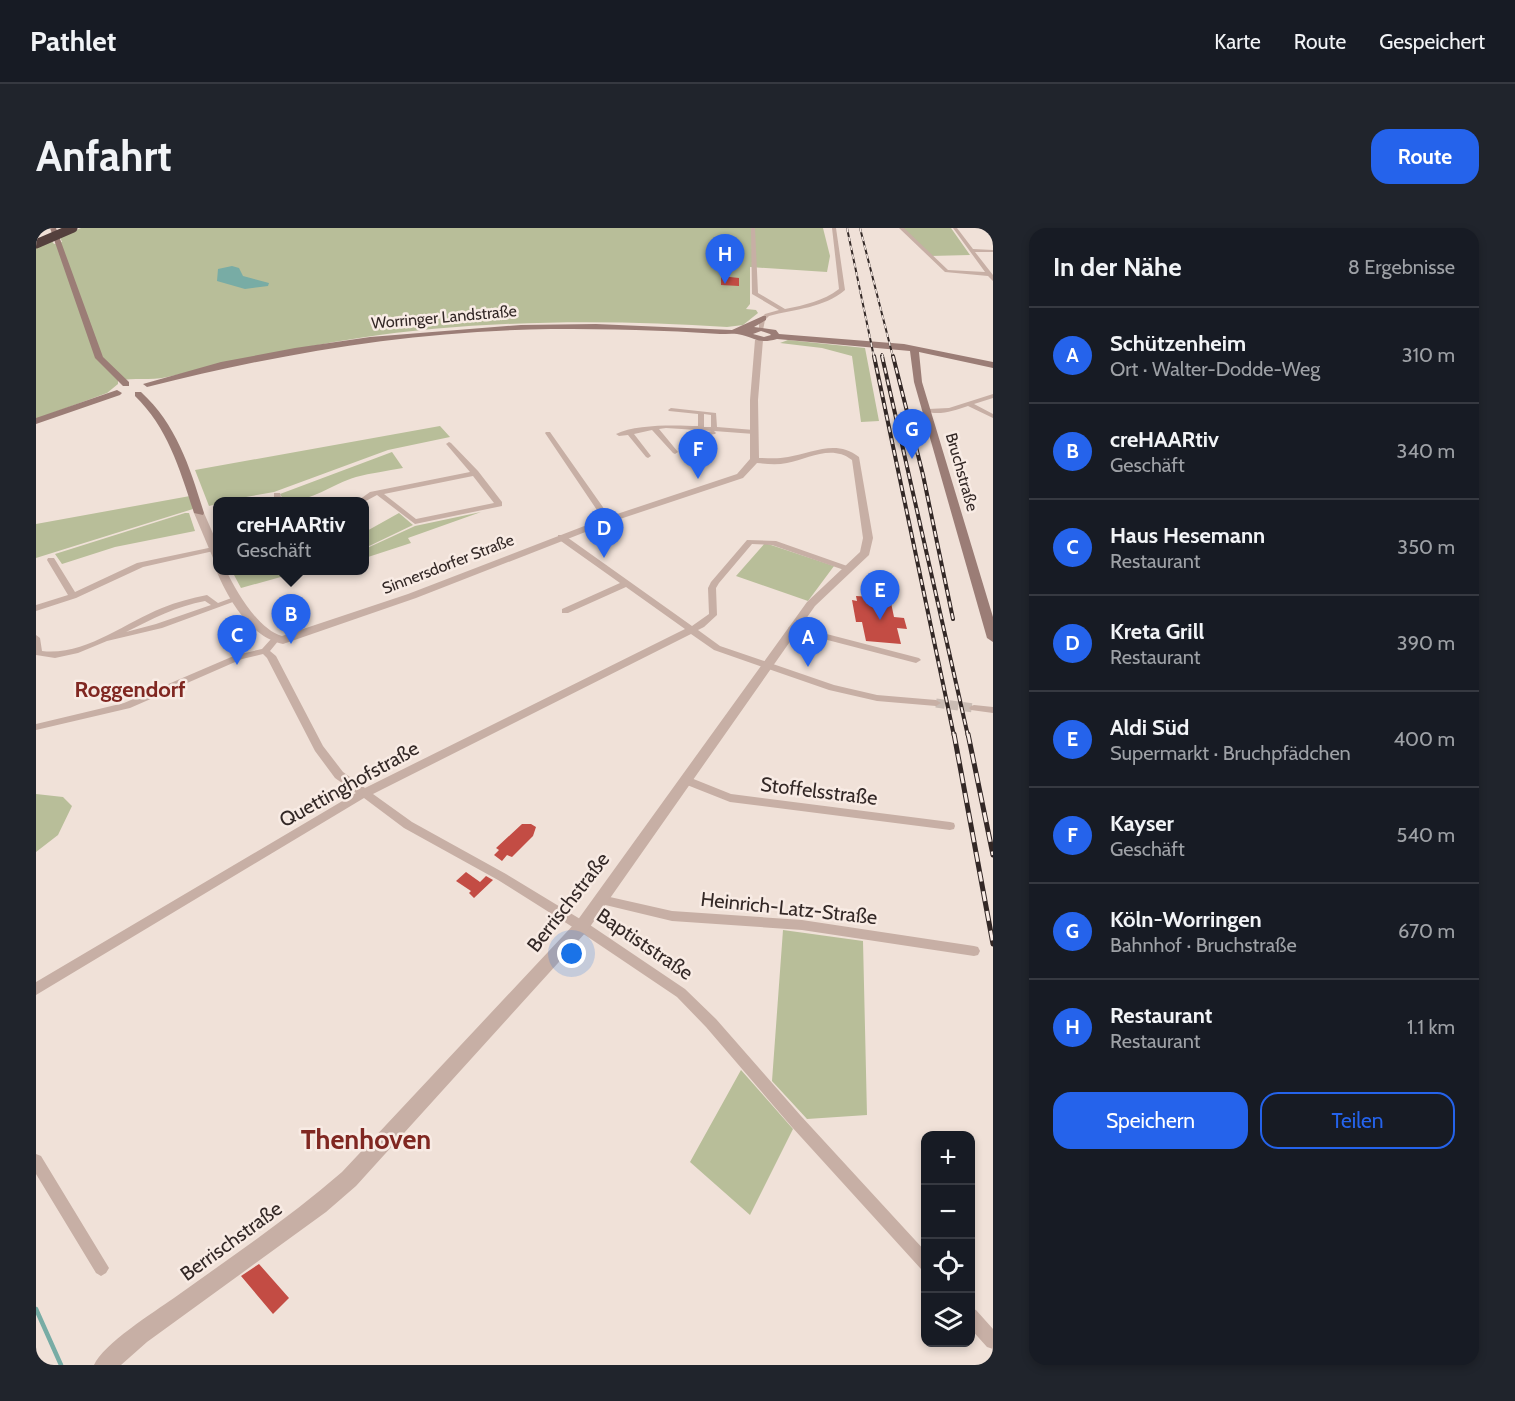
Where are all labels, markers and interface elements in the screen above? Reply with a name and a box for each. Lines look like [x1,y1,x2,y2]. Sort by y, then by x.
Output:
text: Pathlet [30,24,116,58]
text: Karte [1214,29,1261,54]
text: Route [1294,29,1346,54]
text: Gespeichert [1379,29,1485,54]
button: Route [1371,129,1479,184]
text: Anfahrt [36,130,172,182]
pin: H [706,235,744,284]
text: In der Nähe [1053,251,1182,283]
text: 8 Ergebnisse [1348,255,1455,279]
street label: Worringer Landstraße [370,301,518,333]
text: Schützenheim [1110,330,1246,357]
text: A [1066,343,1079,367]
text: 310 m [1402,343,1455,367]
text: Ort · Walter-Dodde-Weg [1110,357,1320,381]
pin: G [892,410,932,459]
text: creHAARtiv [1110,426,1219,453]
pin: F [678,430,718,479]
street label: Bruchstraße [942,431,982,513]
text: B [1066,439,1079,463]
text: 340 m [1397,439,1455,463]
text: Geschäft [1110,453,1185,477]
popup [213,497,369,575]
pin: D [584,508,624,558]
text: creHAARtiv [237,511,345,538]
text: Haus Hesemann [1110,522,1265,549]
street label: Sinnersdorfer Straße [379,530,517,598]
text: C [1066,535,1079,559]
text: 350 m [1397,535,1455,559]
text: Geschäft [237,538,311,562]
text: Restaurant [1110,549,1201,573]
pin: E [860,570,900,620]
pin: B [272,594,310,644]
pin: C [218,616,256,665]
pin: A [788,618,828,667]
text: Kreta Grill [1110,618,1204,645]
text: D [1065,631,1080,655]
text: 390 m [1397,631,1455,655]
text: Restaurant [1110,645,1201,669]
district label: Roggendorf [74,676,186,703]
text: Aldi Süd [1110,714,1189,741]
text: E [1067,727,1078,751]
text: 400 m [1393,727,1455,751]
street label: Quettinghofstraße [275,736,423,832]
text: Supermarkt · Bruchpfädchen [1110,741,1351,765]
street label: Stoffelsstraße [759,772,879,810]
text: Kayser [1110,810,1174,837]
text: F [1067,823,1078,847]
text: 540 m [1397,823,1455,847]
text: Geschäft [1110,837,1185,861]
street label: Berrischstraße [522,847,614,957]
street label: Heinrich-Latz-Straße [699,887,879,929]
street label: Baptiststraße [592,903,698,985]
text: Köln-Worringen [1110,906,1262,933]
text: G [1066,919,1079,943]
text: 670 m [1398,919,1455,943]
text: Bahnhof · Bruchstraße [1110,933,1297,957]
your location [557,939,586,968]
text: Restaurant [1110,1002,1212,1029]
text: H [1065,1015,1080,1039]
text: 1.1 km [1407,1015,1455,1039]
text: Restaurant [1110,1029,1201,1053]
button: Speichern [1053,1092,1248,1149]
button: Teilen [1260,1092,1455,1149]
district label: Thenhoven [301,1123,431,1156]
map controls [921,1131,975,1347]
button: + [921,1131,975,1185]
button: − [921,1185,975,1239]
street label: Berrischstraße [176,1196,286,1286]
button: locate [921,1239,975,1293]
button: layers [921,1293,975,1347]

